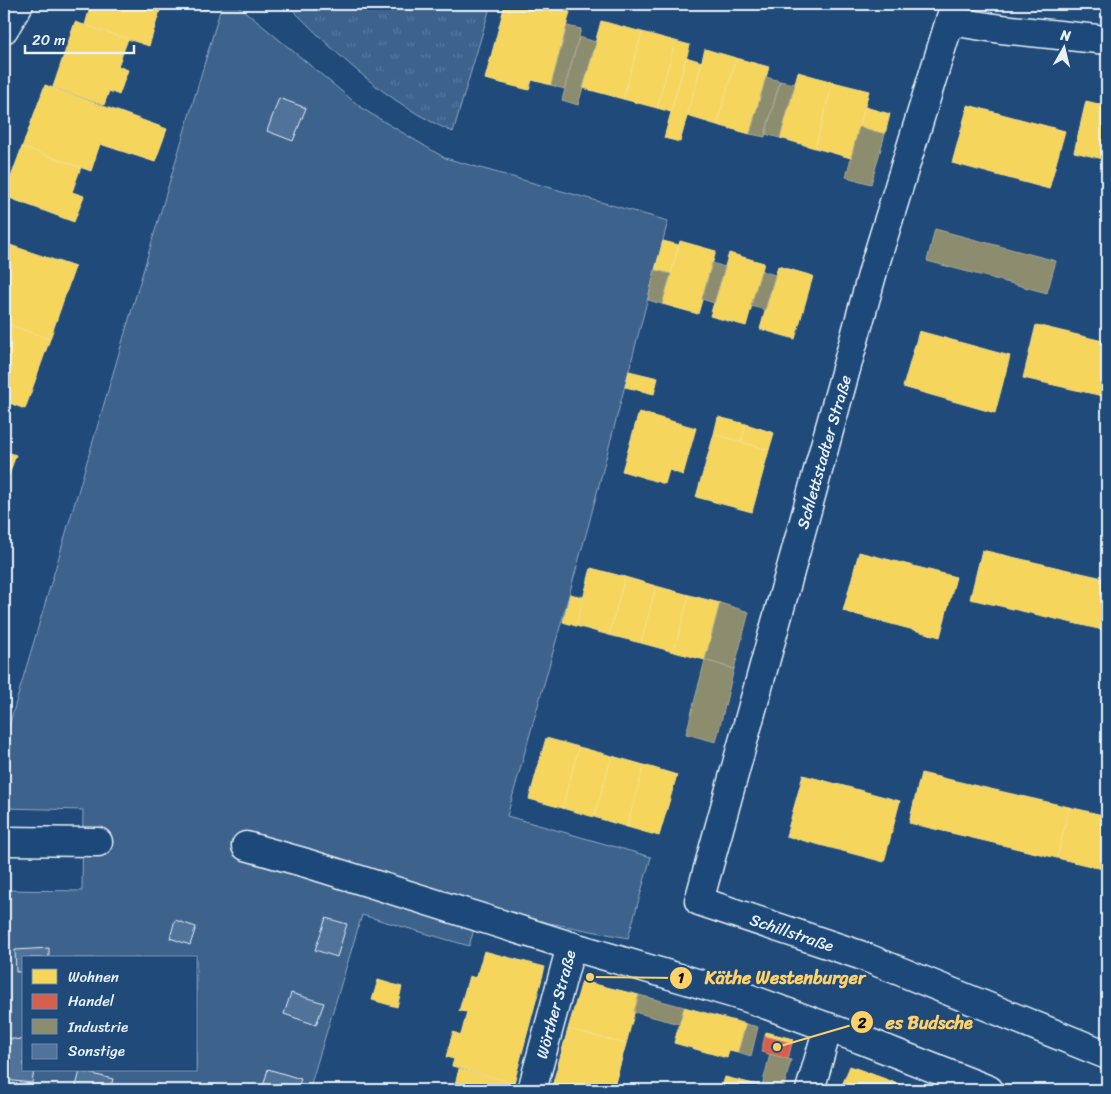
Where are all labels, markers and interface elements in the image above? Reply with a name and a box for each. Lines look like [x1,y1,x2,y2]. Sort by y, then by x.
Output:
scale bar [25,22,134,54]
north arrow [1038,22,1088,72]
text: N [1058,22,1073,49]
text: 20 m [32,27,66,53]
street label: Schlettstadter Straße [788,372,860,532]
street label: Schillstraße [746,905,838,960]
street label: Wörther Straße [527,946,584,1062]
legend [22,956,198,1072]
callout: Käthe Westenburger [668,961,876,994]
text: Käthe Westenburger [704,962,867,994]
text: Wohnen [68,964,119,990]
text: 1 [678,965,685,991]
text: Handel [68,988,115,1014]
callout: es Budsche [849,1006,983,1039]
text: es Budsche [884,1007,973,1039]
text: 2 [857,1010,867,1036]
text: Industrie [67,1014,128,1040]
text: Sonstige [68,1038,125,1064]

